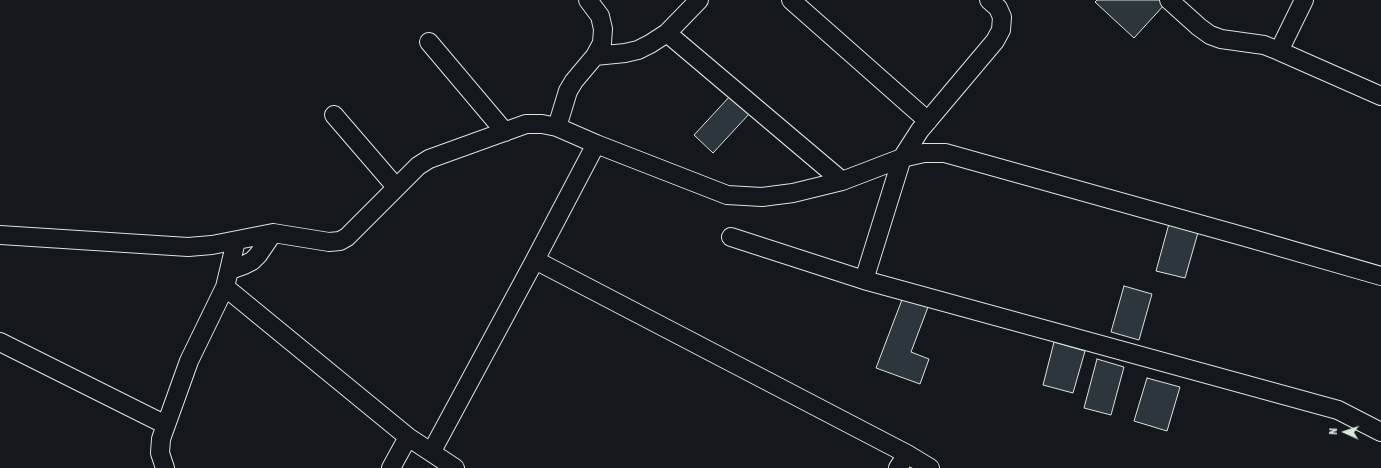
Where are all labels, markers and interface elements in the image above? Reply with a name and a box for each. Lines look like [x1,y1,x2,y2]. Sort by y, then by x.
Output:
north arrow [1325,412,1365,452]
text: N [1327,428,1339,435]

